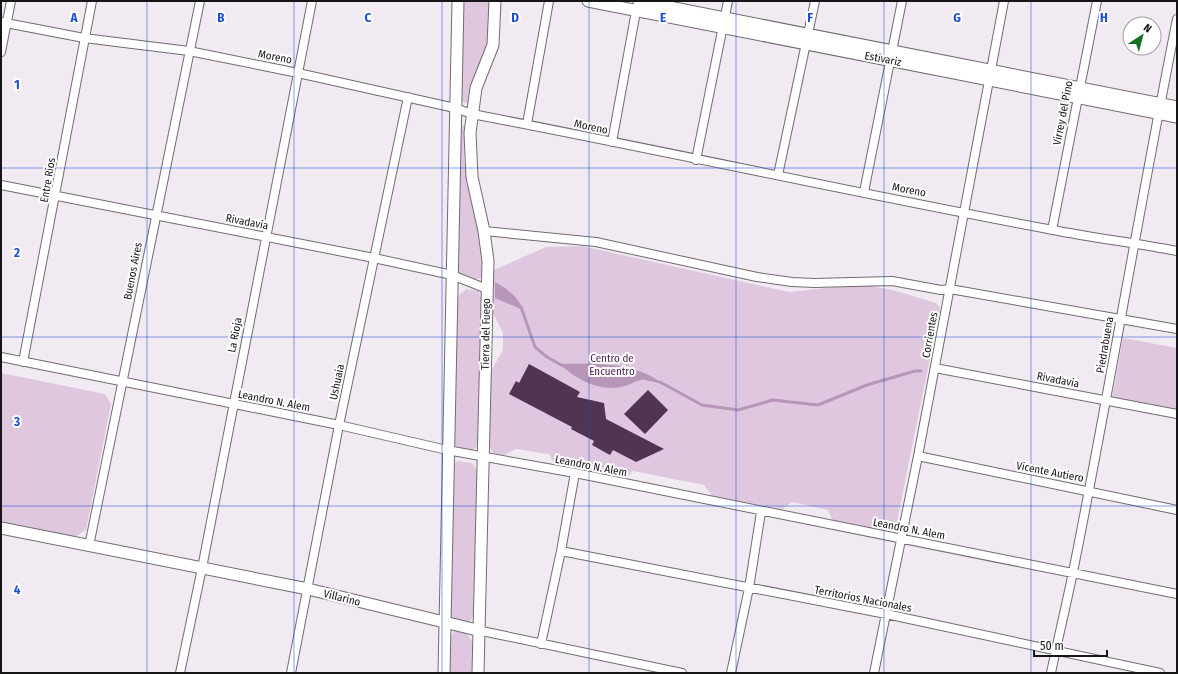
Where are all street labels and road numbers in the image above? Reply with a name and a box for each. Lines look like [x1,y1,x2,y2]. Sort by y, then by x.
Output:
street label: Moreno [257,47,293,67]
street label: Estivariz [863,49,903,69]
street label: Virrey del Pino [1050,79,1076,146]
street label: Moreno [573,117,609,137]
street label: Entre Ríos [38,156,58,203]
street label: Moreno [891,180,927,200]
street label: Rivadavia [225,212,269,232]
street label: Buenos Aires [121,241,145,301]
street label: Tierra del Fuego [479,298,493,370]
street label: Corrientes [920,311,940,359]
street label: La Rioja [225,316,245,354]
street label: Piedrabuena [1094,316,1116,374]
street label: Ushuaia [327,363,347,401]
street label: Rivadavia [1036,370,1080,390]
street label: Leandro N. Alem [237,388,311,414]
street label: Leandro N. Alem [554,453,628,479]
street label: Vicente Autiero [1015,459,1085,485]
street label: Leandro N. Alem [872,516,946,542]
street label: Territorios Nacionales [813,583,913,615]
street label: Villarino [322,587,362,609]

